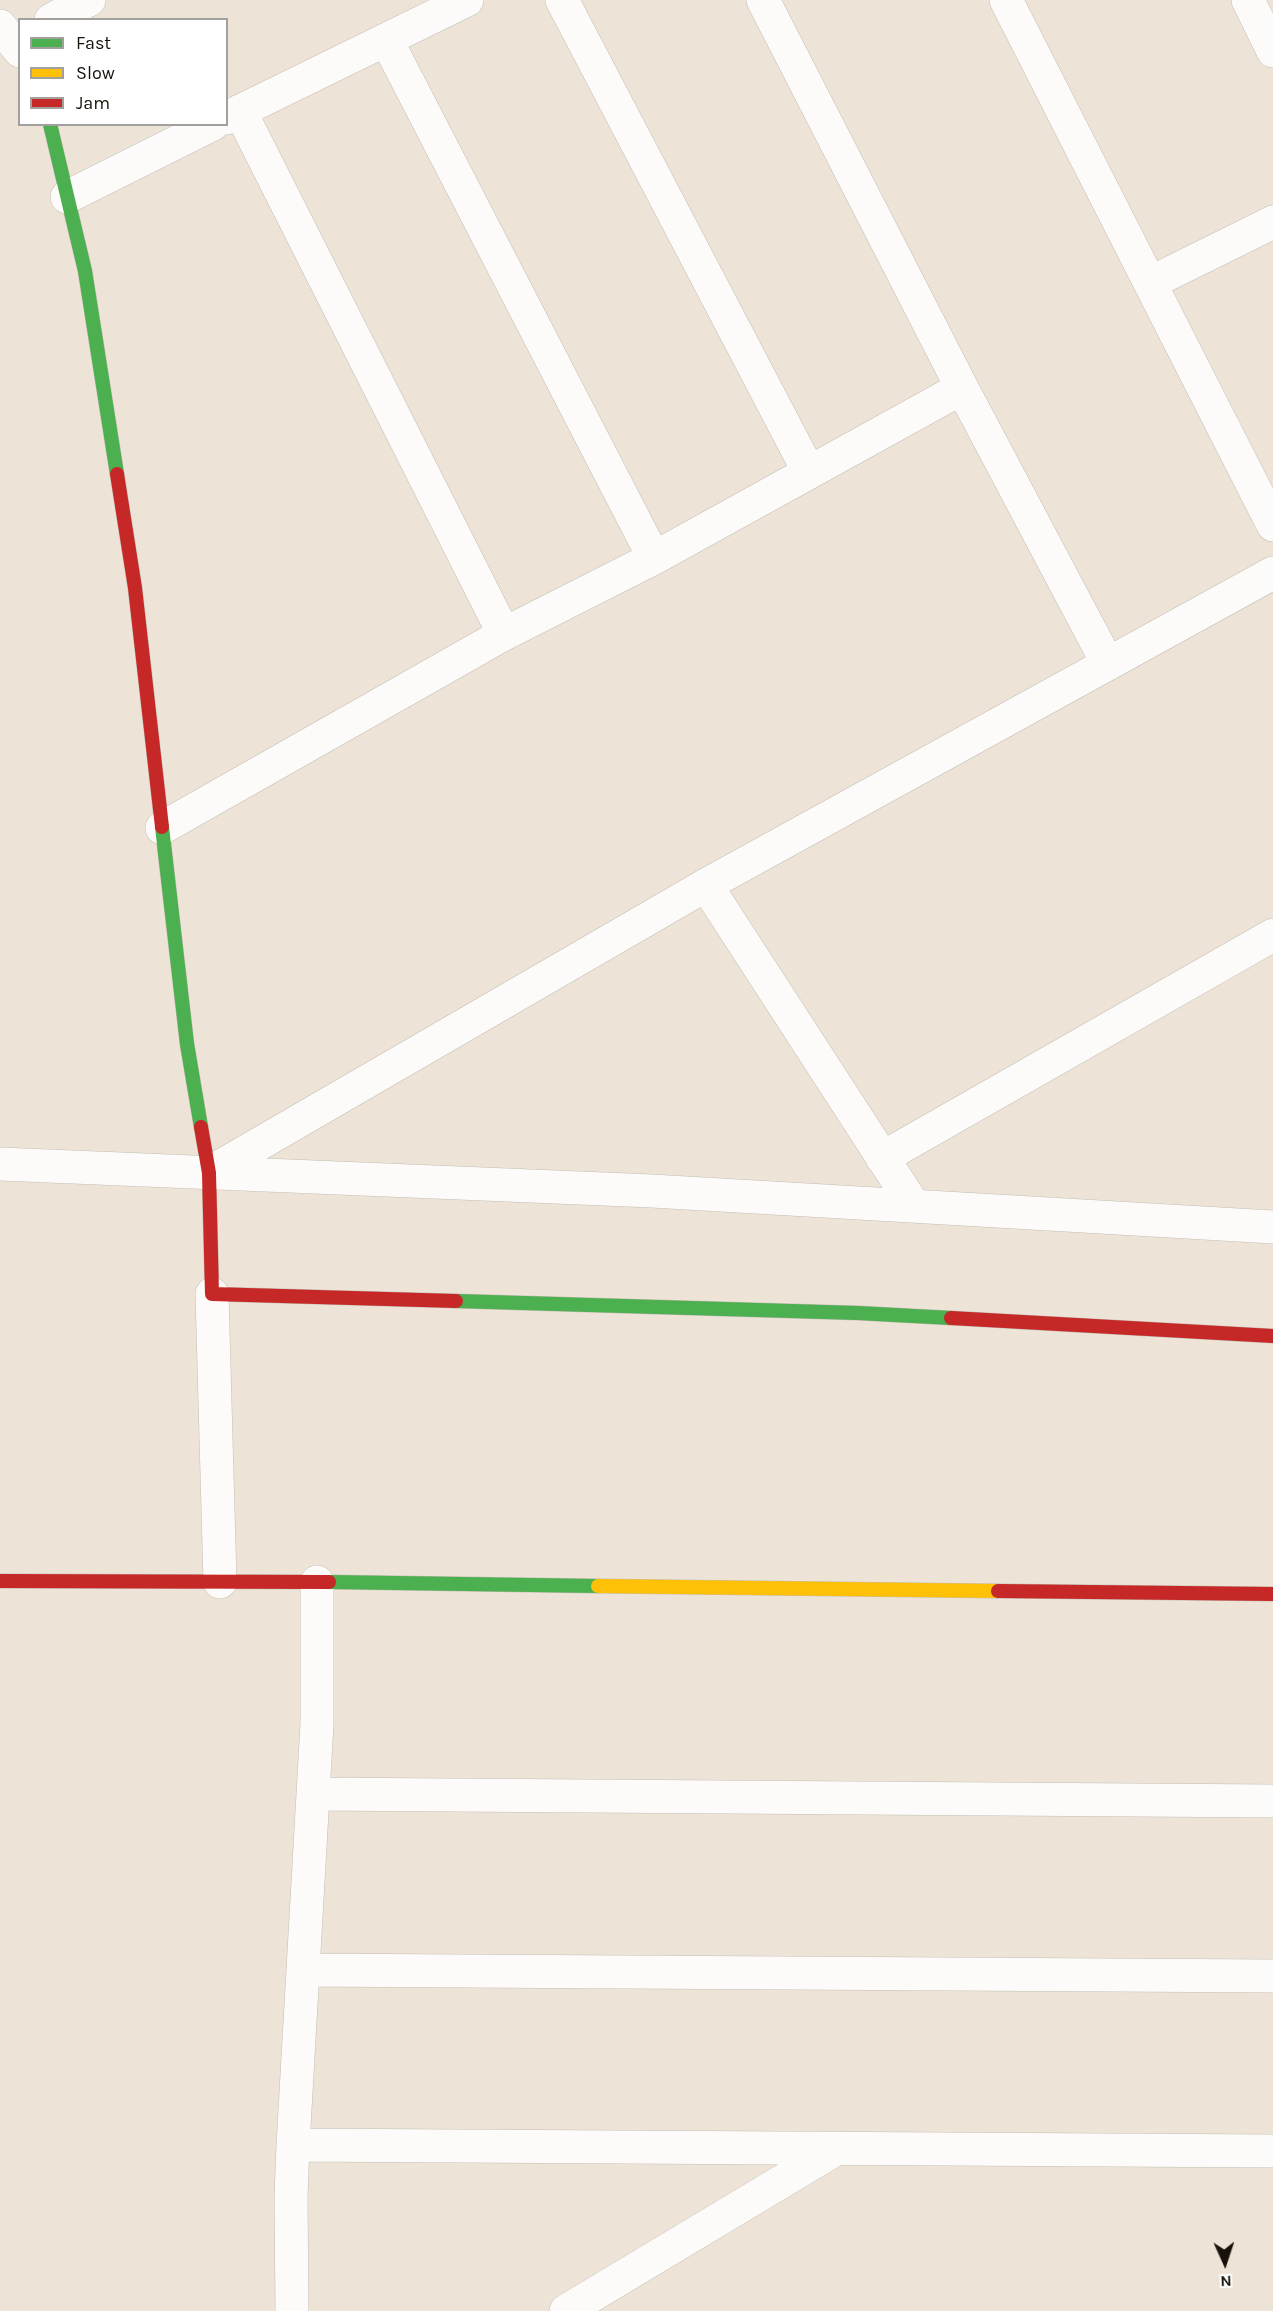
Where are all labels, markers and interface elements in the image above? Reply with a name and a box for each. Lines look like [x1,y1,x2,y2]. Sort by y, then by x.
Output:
legend [18,18,228,126]
text: Fast [76,32,111,54]
text: Slow [76,62,115,84]
text: Jam [76,92,110,114]
north arrow [1195,2233,1255,2293]
text: N [1220,2272,1232,2291]

